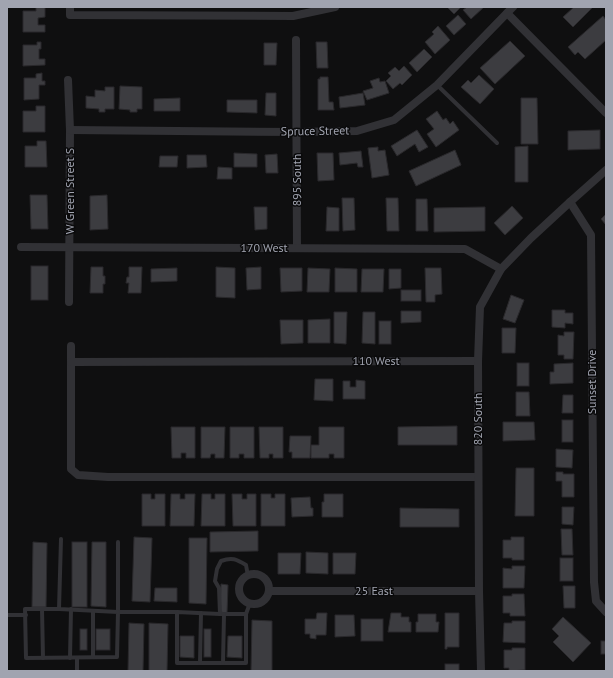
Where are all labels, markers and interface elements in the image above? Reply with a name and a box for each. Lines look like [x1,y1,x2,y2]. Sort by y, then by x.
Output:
street label: Spruce Street [281,122,349,139]
street label: W Green Street S [62,148,77,234]
street label: 895 South [289,154,304,206]
street label: 170 West [240,240,288,255]
street label: Sunset Drive [584,350,599,414]
street label: 110 West [352,353,400,368]
street label: 820 South [470,393,485,445]
street label: 25 East [355,583,393,598]

